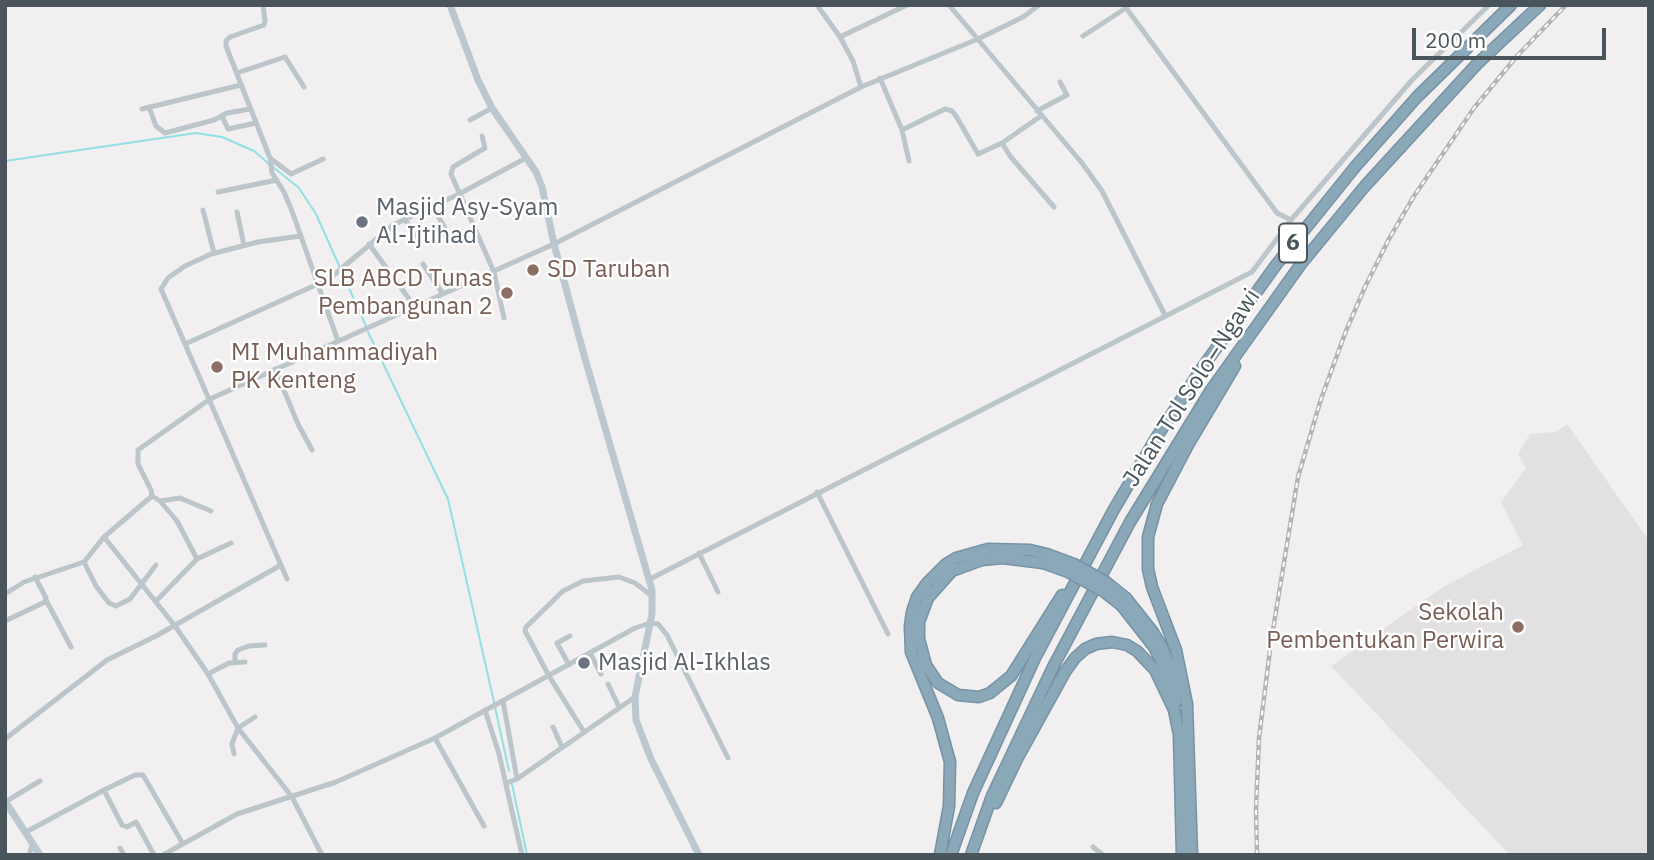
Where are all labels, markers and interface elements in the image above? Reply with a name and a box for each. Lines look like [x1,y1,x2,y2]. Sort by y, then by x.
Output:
scale bar [1416,14,1610,58]
text: 200 m [1425,26,1486,54]
place label: Masjid Asy-Syam Al-Ijtihad [376,194,558,250]
marker: Masjid Asy-Syam Al-Ijtihad [354,214,370,230]
road number: 6 [1279,224,1307,262]
place label: SD Taruban [547,256,670,284]
marker: SD Taruban [525,262,541,278]
place label: SLB ABCD Tunas Pembangunan 2 [314,265,493,321]
street label: Jalan Tol Solo–Ngawi [1117,284,1267,492]
marker: SLB ABCD Tunas Pembangunan 2 [499,285,515,301]
place label: MI Muhammadiyah PK Kenteng [231,339,438,395]
marker: MI Muhammadiyah PK Kenteng [209,359,225,375]
place label: Sekolah Pembentukan Perwira [1266,599,1504,655]
marker: Sekolah Pembentukan Perwira [1510,619,1526,635]
place label: Masjid Al-Ikhlas [598,649,771,677]
marker: Masjid Al-Ikhlas [576,655,592,671]

